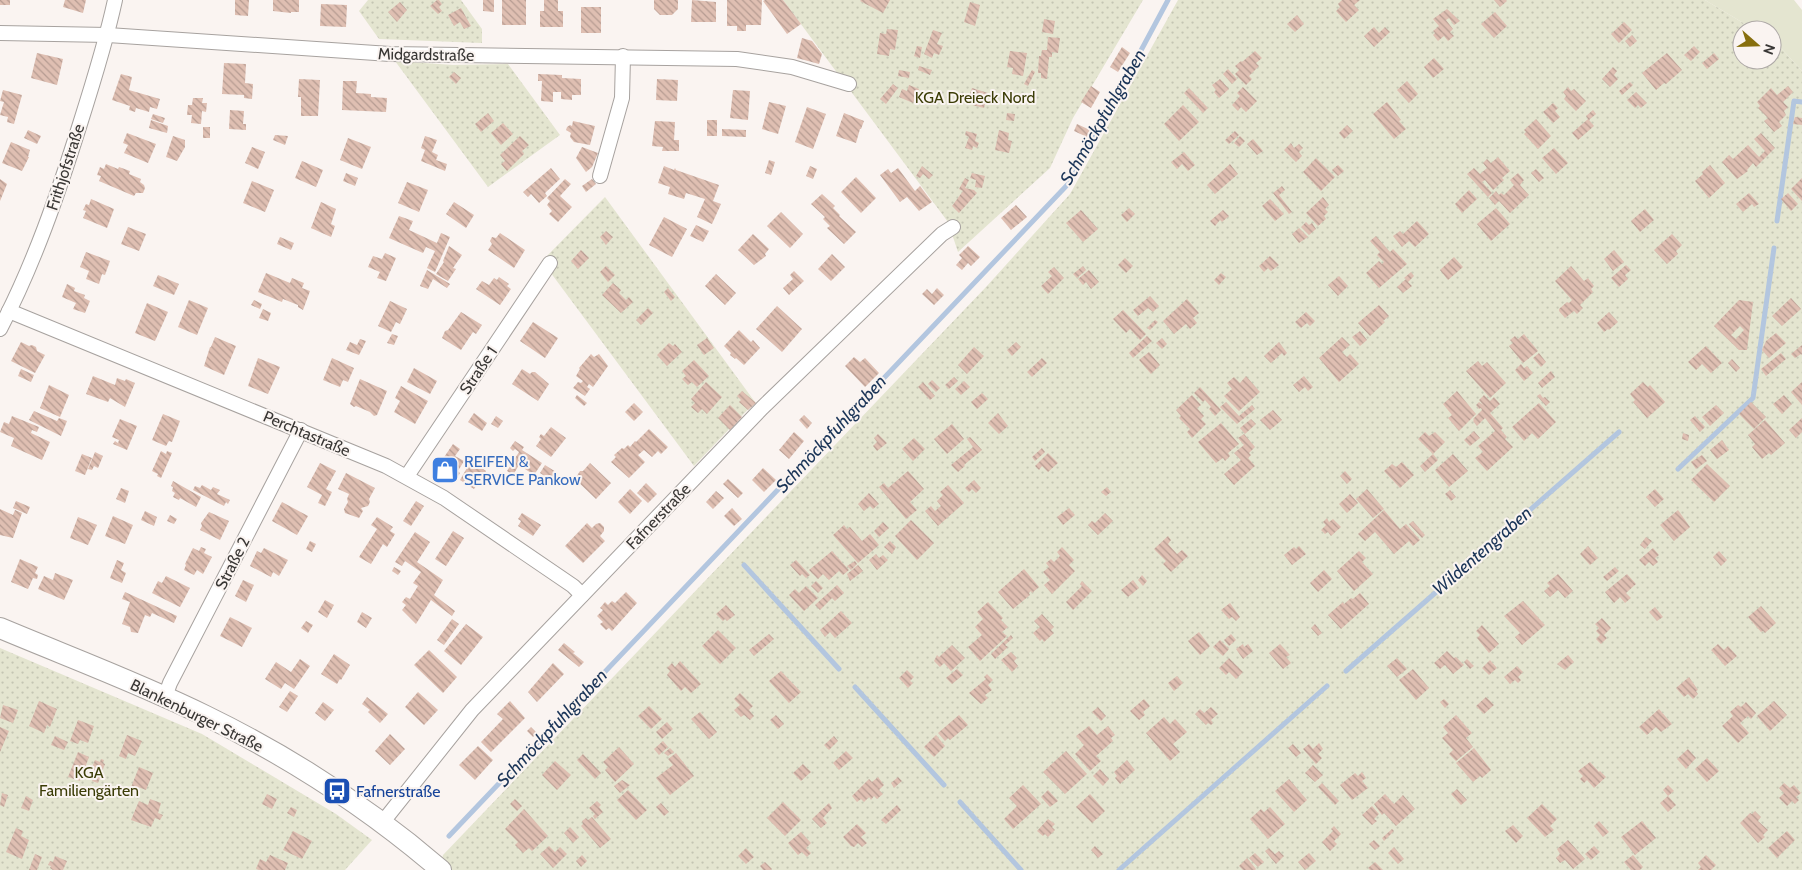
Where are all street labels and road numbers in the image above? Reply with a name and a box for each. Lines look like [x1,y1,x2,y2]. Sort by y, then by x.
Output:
street label: Midgardstraße [378,44,474,65]
street label: Frithjofstraße [43,122,88,213]
street label: Straße 1 [456,343,501,398]
street label: Perchtastraße [260,407,353,460]
street label: Fafnerstraße [622,479,695,553]
street label: Straße 2 [211,534,254,593]
street label: Blankenburger Straße [127,675,266,756]

